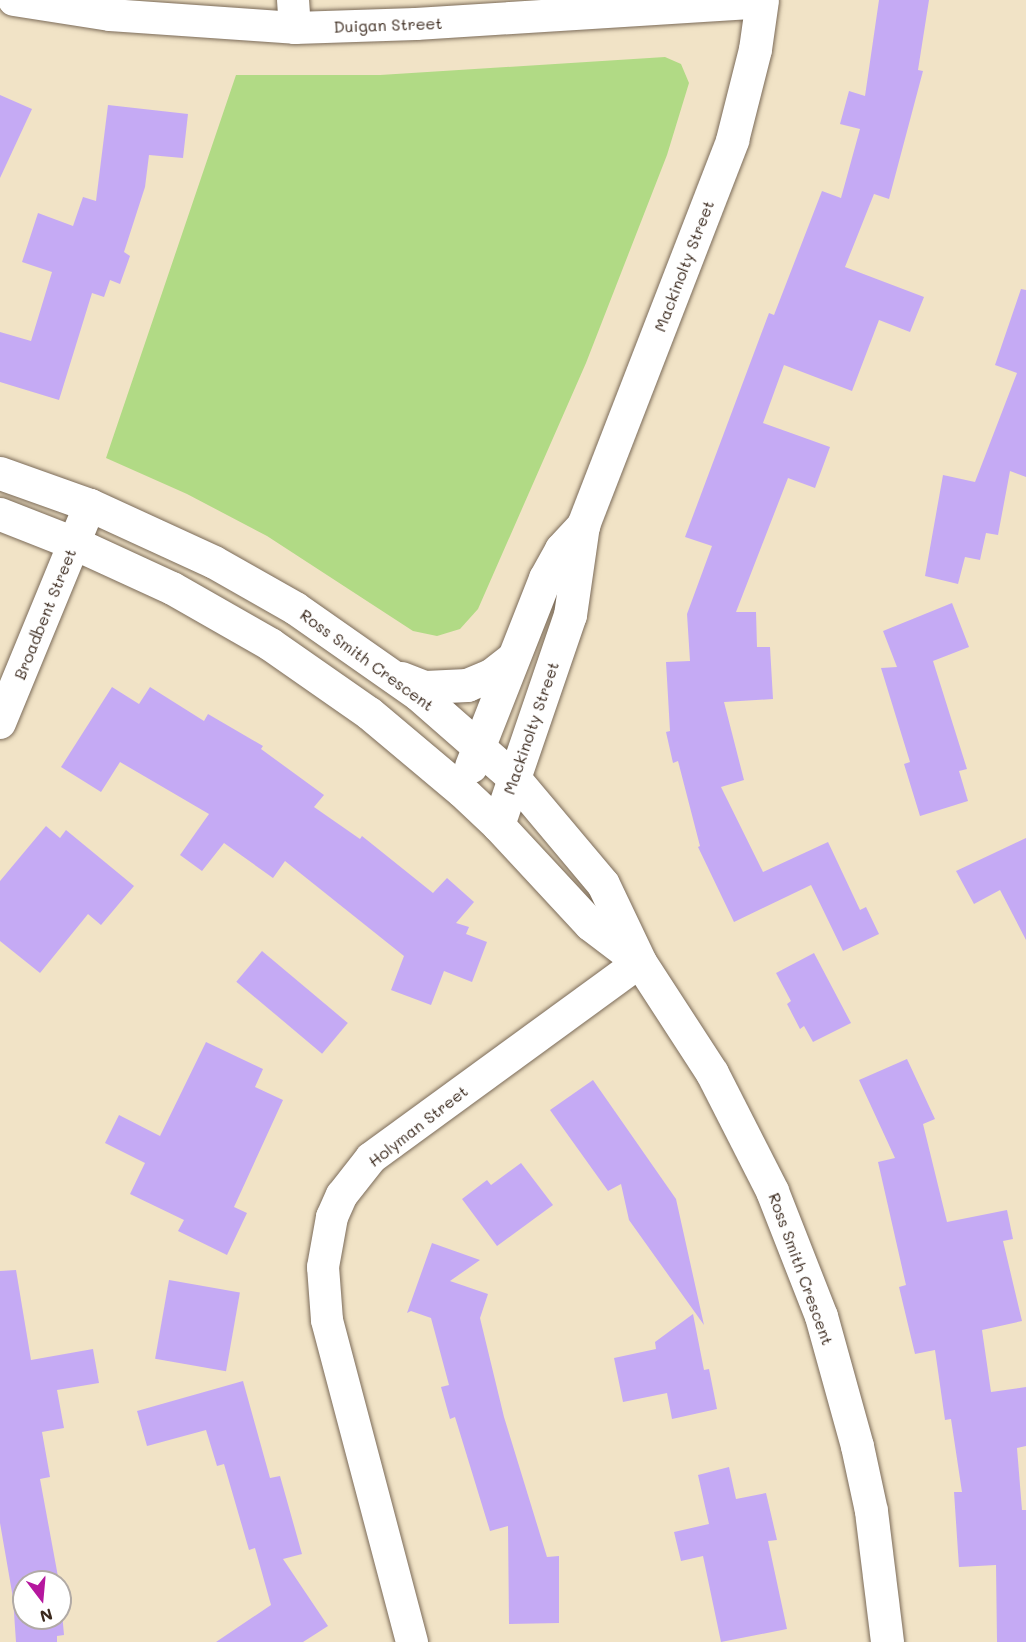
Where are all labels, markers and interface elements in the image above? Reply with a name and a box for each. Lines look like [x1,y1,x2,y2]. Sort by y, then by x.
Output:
street label: Duigan Street [333,14,443,36]
street label: Mackinolty Street [650,198,718,334]
street label: Broadbent Street [10,546,80,682]
street label: Ross Smith Crescent [296,605,438,715]
street label: Mackinolty Street [499,659,563,797]
street label: Holyman Street [364,1081,472,1171]
street label: Ross Smith Crescent [765,1190,837,1348]
north arrow [12,1570,72,1630]
text: N [38,1604,55,1628]

